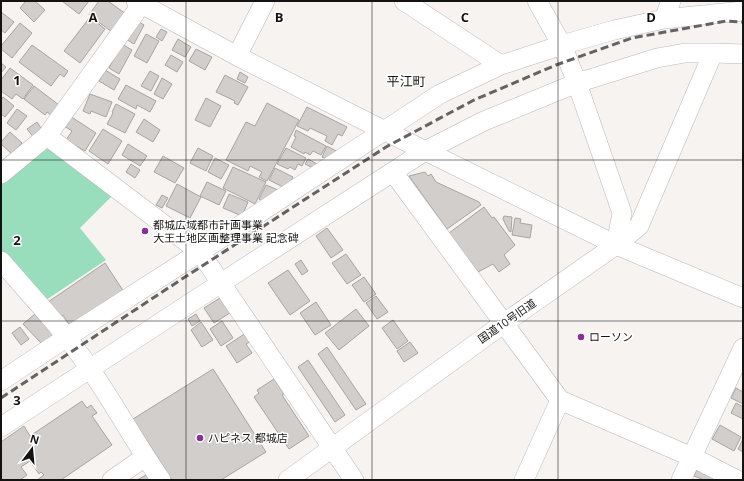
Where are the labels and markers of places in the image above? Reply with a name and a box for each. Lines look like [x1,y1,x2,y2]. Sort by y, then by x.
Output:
place label: 都城広域都市計画事業 大王土地区画整理事業 記念碑 [153,217,299,245]
marker: 都城広域都市計画事業 大王土地区画整理事業 記念碑 [140,226,150,236]
place label: ローソン [589,329,633,344]
marker: ローソン [576,332,586,342]
place label: ハピネス 都城店 [208,430,288,445]
marker: ハピネス 都城店 [195,433,205,443]

